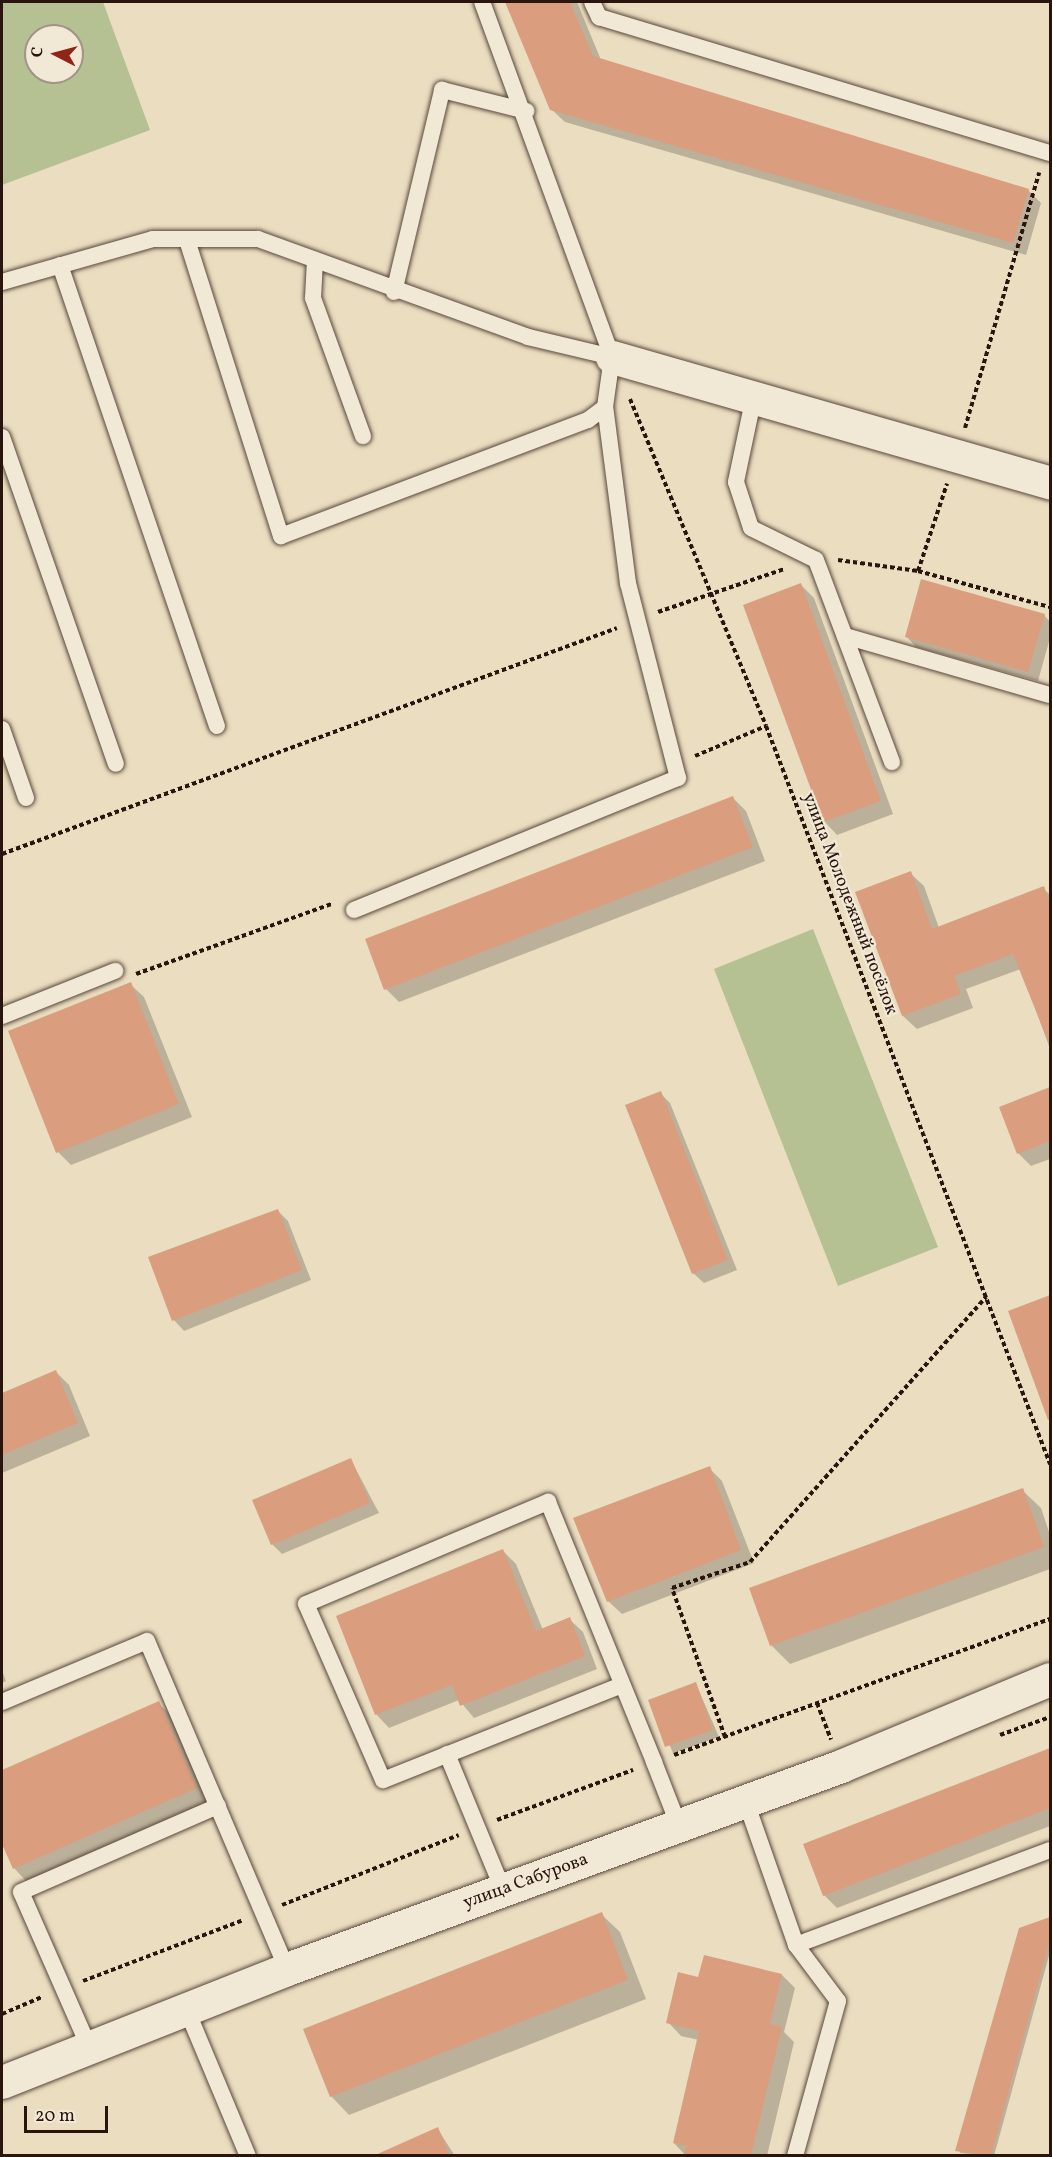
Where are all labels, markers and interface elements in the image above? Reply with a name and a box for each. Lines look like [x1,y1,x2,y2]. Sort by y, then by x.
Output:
north arrow [24,24,84,84]
text: С [27,46,50,59]
street label: улица Молодежный посёлок [797,790,901,1018]
street label: улица Сабурова [461,1849,591,1915]
scale bar [27,2094,111,2132]
text: 20 m [35,2104,75,2129]

